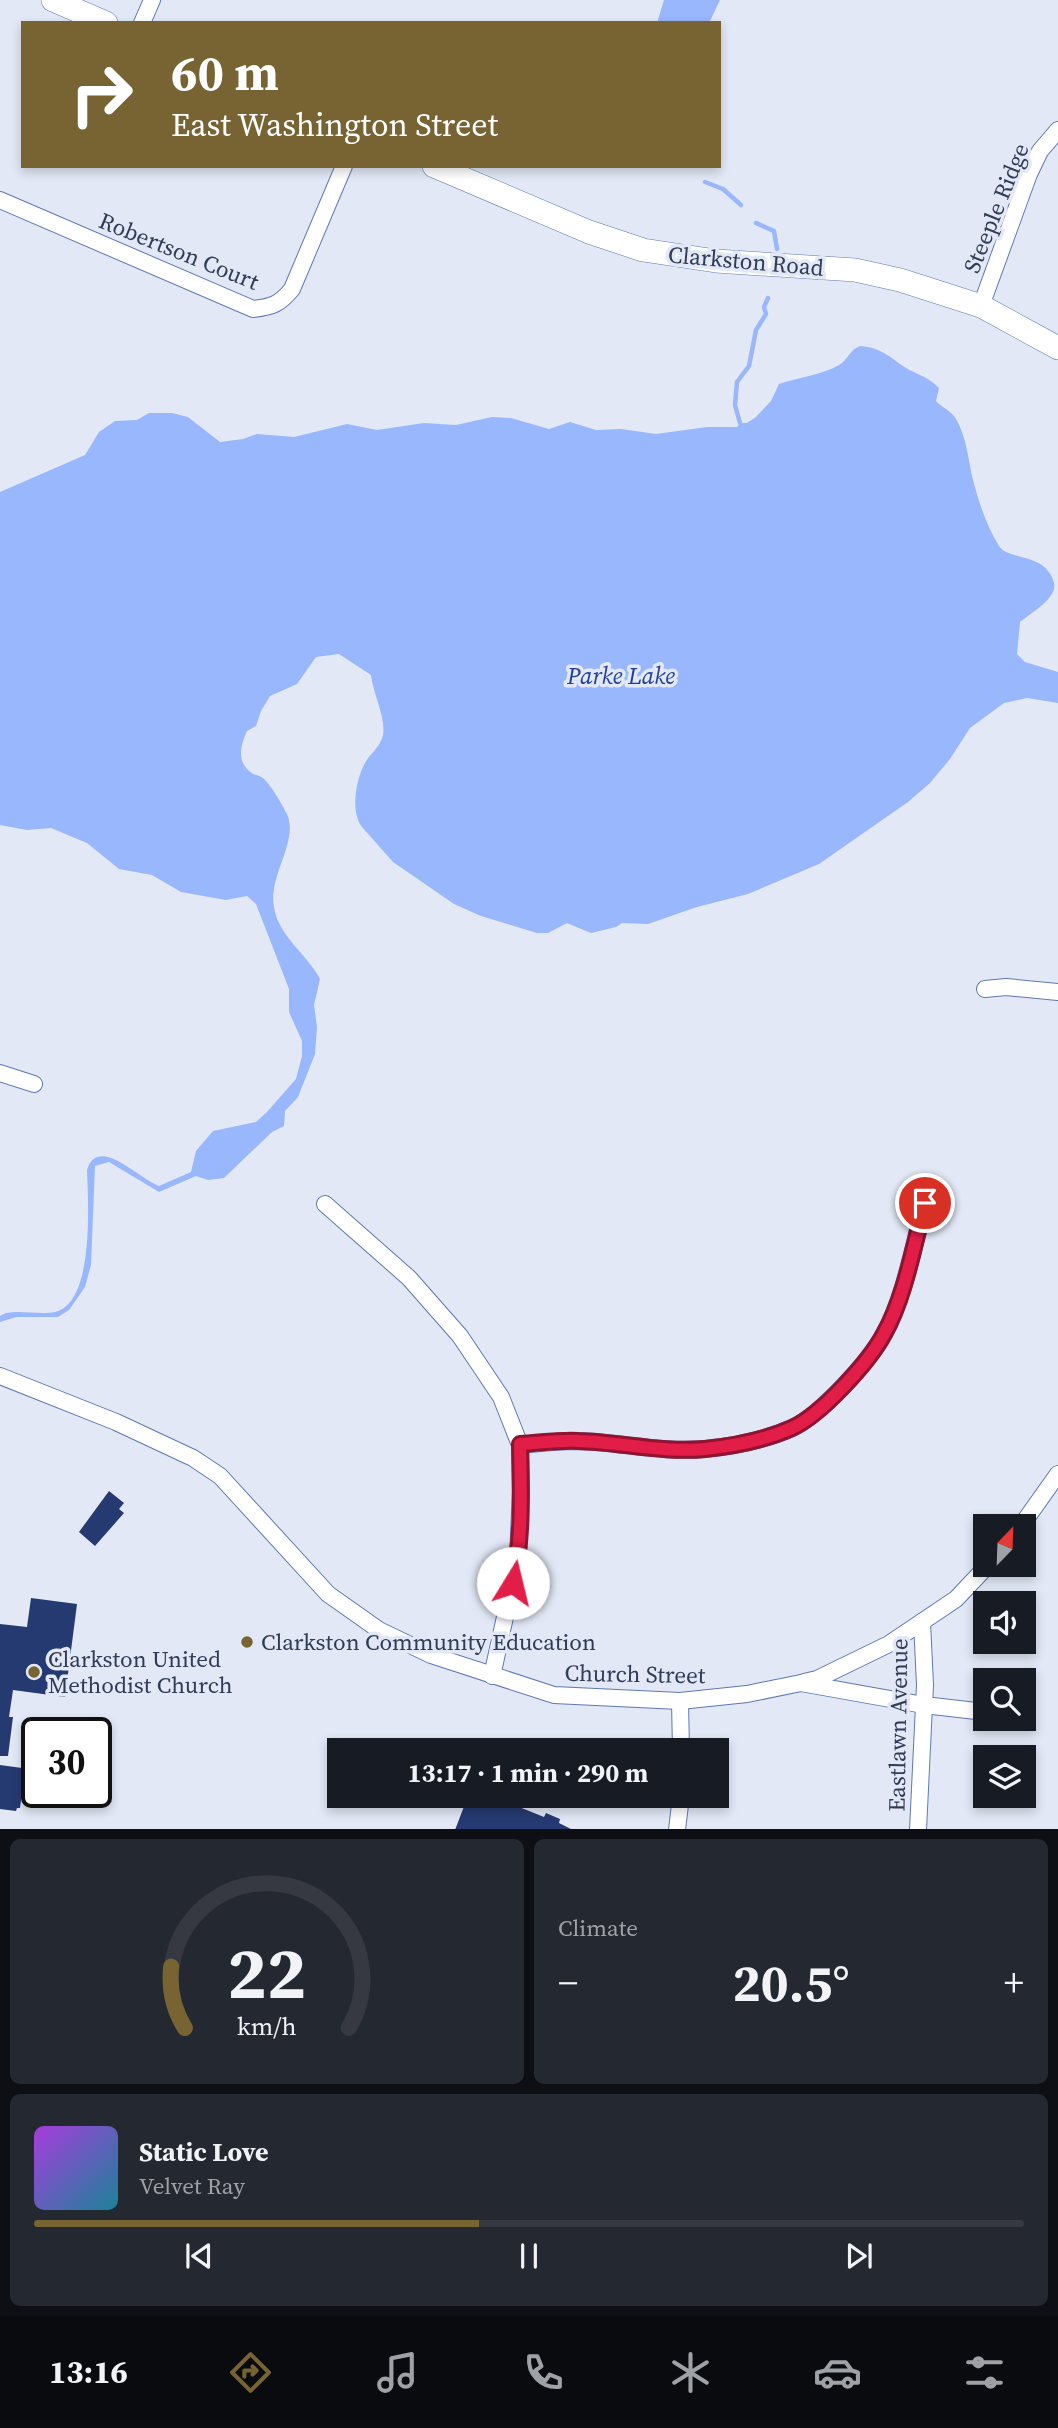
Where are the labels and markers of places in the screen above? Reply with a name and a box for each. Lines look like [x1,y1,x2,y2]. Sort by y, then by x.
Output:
pin [895,1173,955,1233]
place label: Clarkston Community Education [261,1626,596,1658]
marker: Clarkston Community Education [239,1634,255,1650]
place label: Clarkston United Methodist Church [48,1643,233,1701]
marker: Clarkston United Methodist Church [26,1664,42,1680]

